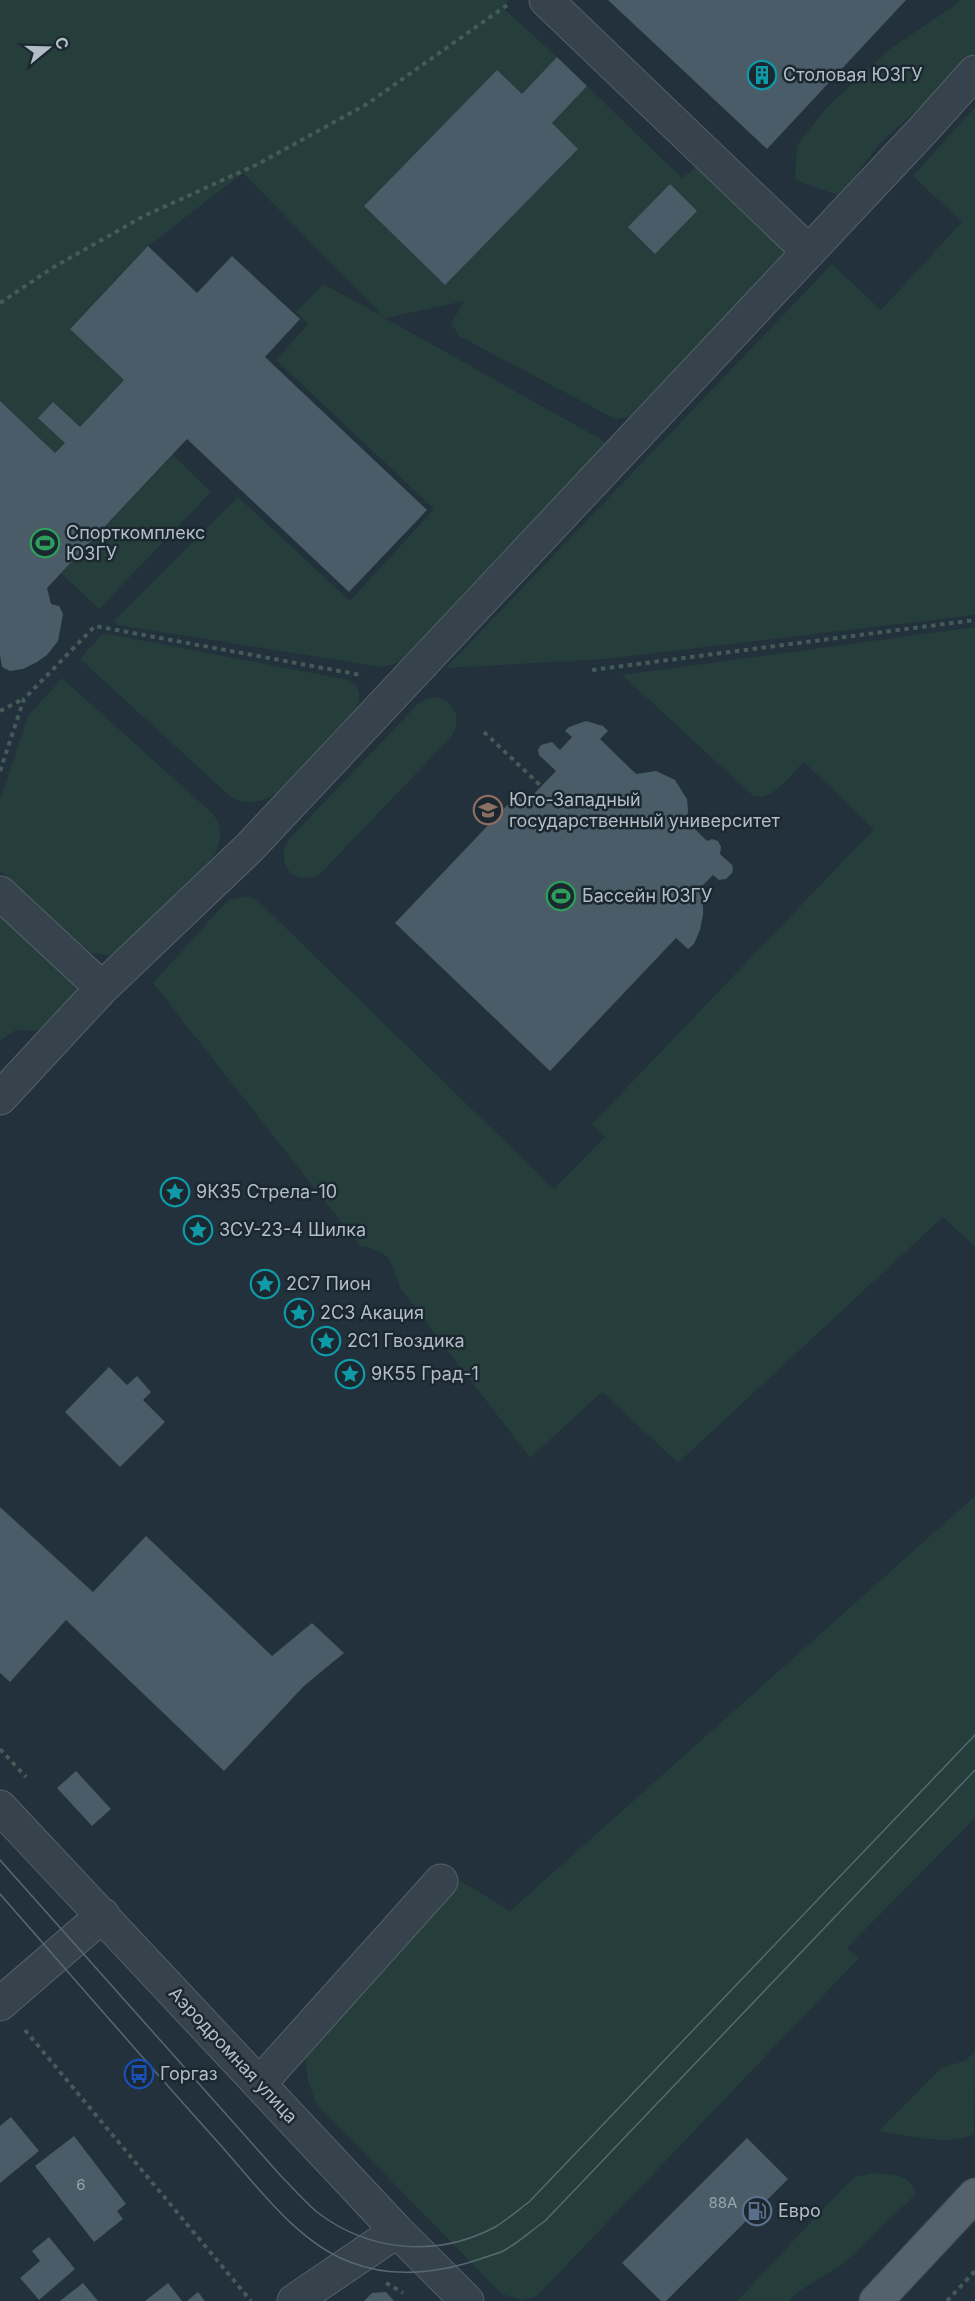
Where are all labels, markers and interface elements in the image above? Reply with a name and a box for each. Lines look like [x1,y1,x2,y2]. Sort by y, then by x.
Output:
north arrow [18,18,78,78]
text: С [51,34,74,52]
building icon: Столовая ЮЗГУ [746,59,778,91]
place label: Столовая ЮЗГУ [783,64,923,85]
place label: Спорткомплекс ЮЗГУ [66,522,205,564]
sports icon: Спорткомплекс ЮЗГУ [29,527,61,559]
place label: Юго-Западный государственный университет [509,789,780,831]
school or university icon: Юго-Западный государственный университет [472,794,504,826]
sports icon: Бассейн ЮЗГУ [545,880,577,912]
place label: Бассейн ЮЗГУ [582,885,712,906]
place icon: 9К35 Стрела-10 [159,1176,191,1208]
place label: 9К35 Стрела-10 [196,1181,337,1202]
place icon: ЗСУ-23-4 Шилка [182,1214,214,1246]
place label: ЗСУ-23-4 Шилка [219,1219,366,1240]
place icon: 2С7 Пион [249,1268,281,1300]
place label: 2С7 Пион [286,1273,371,1294]
place icon: 2С3 Акация [283,1297,315,1329]
place label: 2С3 Акация [320,1302,424,1323]
place icon: 2С1 Гвоздика [310,1325,342,1357]
place label: 2С1 Гвоздика [347,1330,465,1351]
place icon: 9К55 Град-1 [334,1358,366,1390]
place label: 9К55 Град-1 [371,1363,479,1384]
street label: Аэродромная улица [165,1982,302,2127]
bus stop icon: Горгаз [123,2058,155,2090]
place label: Горгаз [160,2063,218,2084]
house number: 6 [76,2175,86,2194]
house number: 88А [709,2193,737,2212]
fuel station icon: Евро [741,2195,773,2227]
place label: Евро [778,2200,821,2221]

